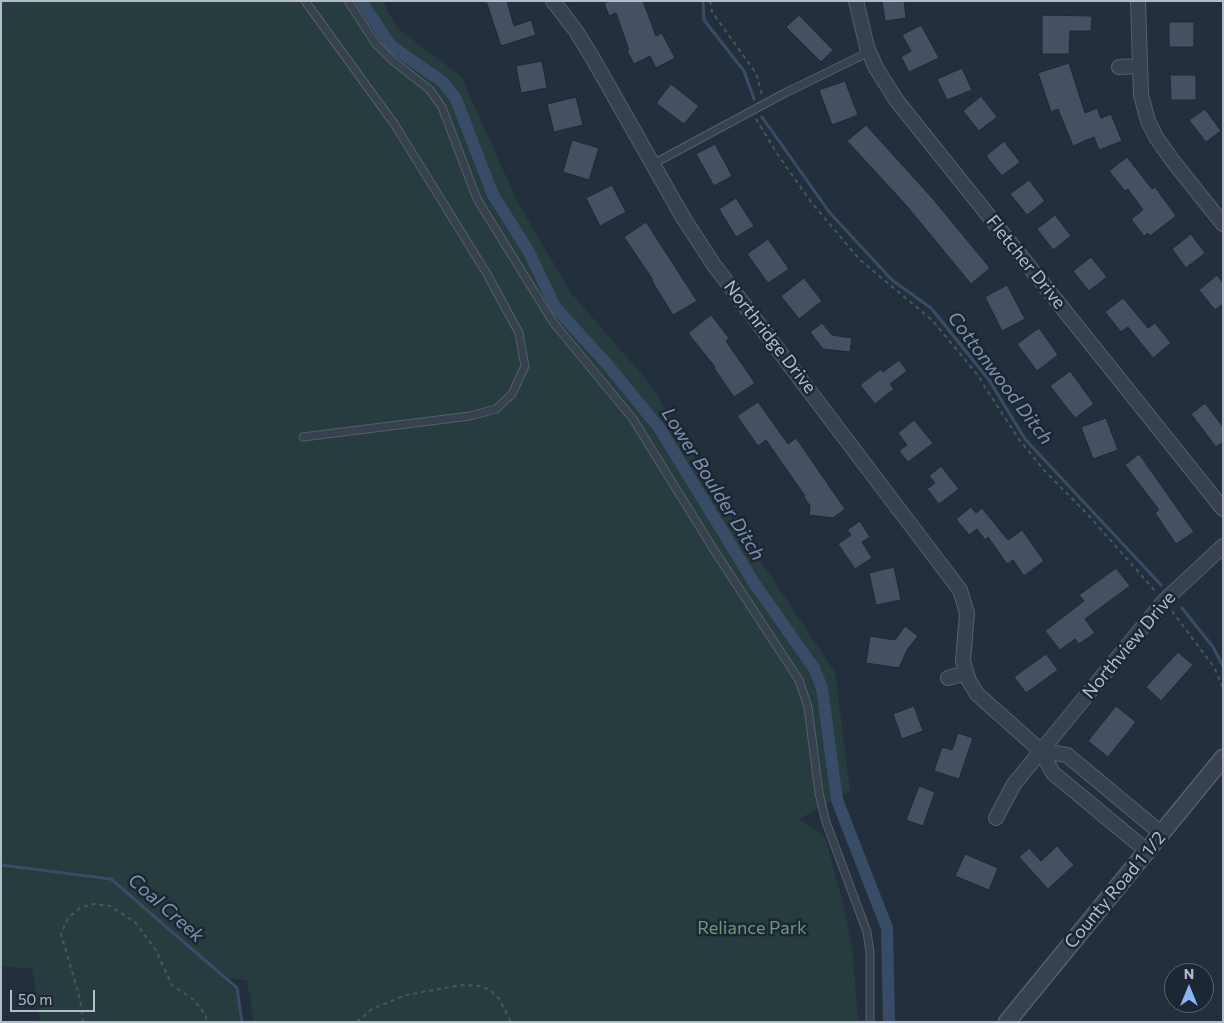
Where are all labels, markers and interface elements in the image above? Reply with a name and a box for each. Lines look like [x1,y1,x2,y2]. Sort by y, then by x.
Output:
street label: Fletcher Drive [982,211,1070,313]
street label: Northridge Drive [719,276,821,398]
water label: Cottonwood Ditch [943,307,1057,449]
water label: Lower Boulder Ditch [657,403,769,565]
street label: Northview Drive [1078,587,1180,703]
street label: County Road 1 1/2 [1060,827,1170,953]
water label: Coal Creek [123,869,209,947]
park label: Reliance Park [697,917,807,939]
north arrow [1164,963,1214,1013]
text: N [1184,965,1194,982]
scale bar [12,980,98,1012]
text: 50 m [18,990,52,1008]

